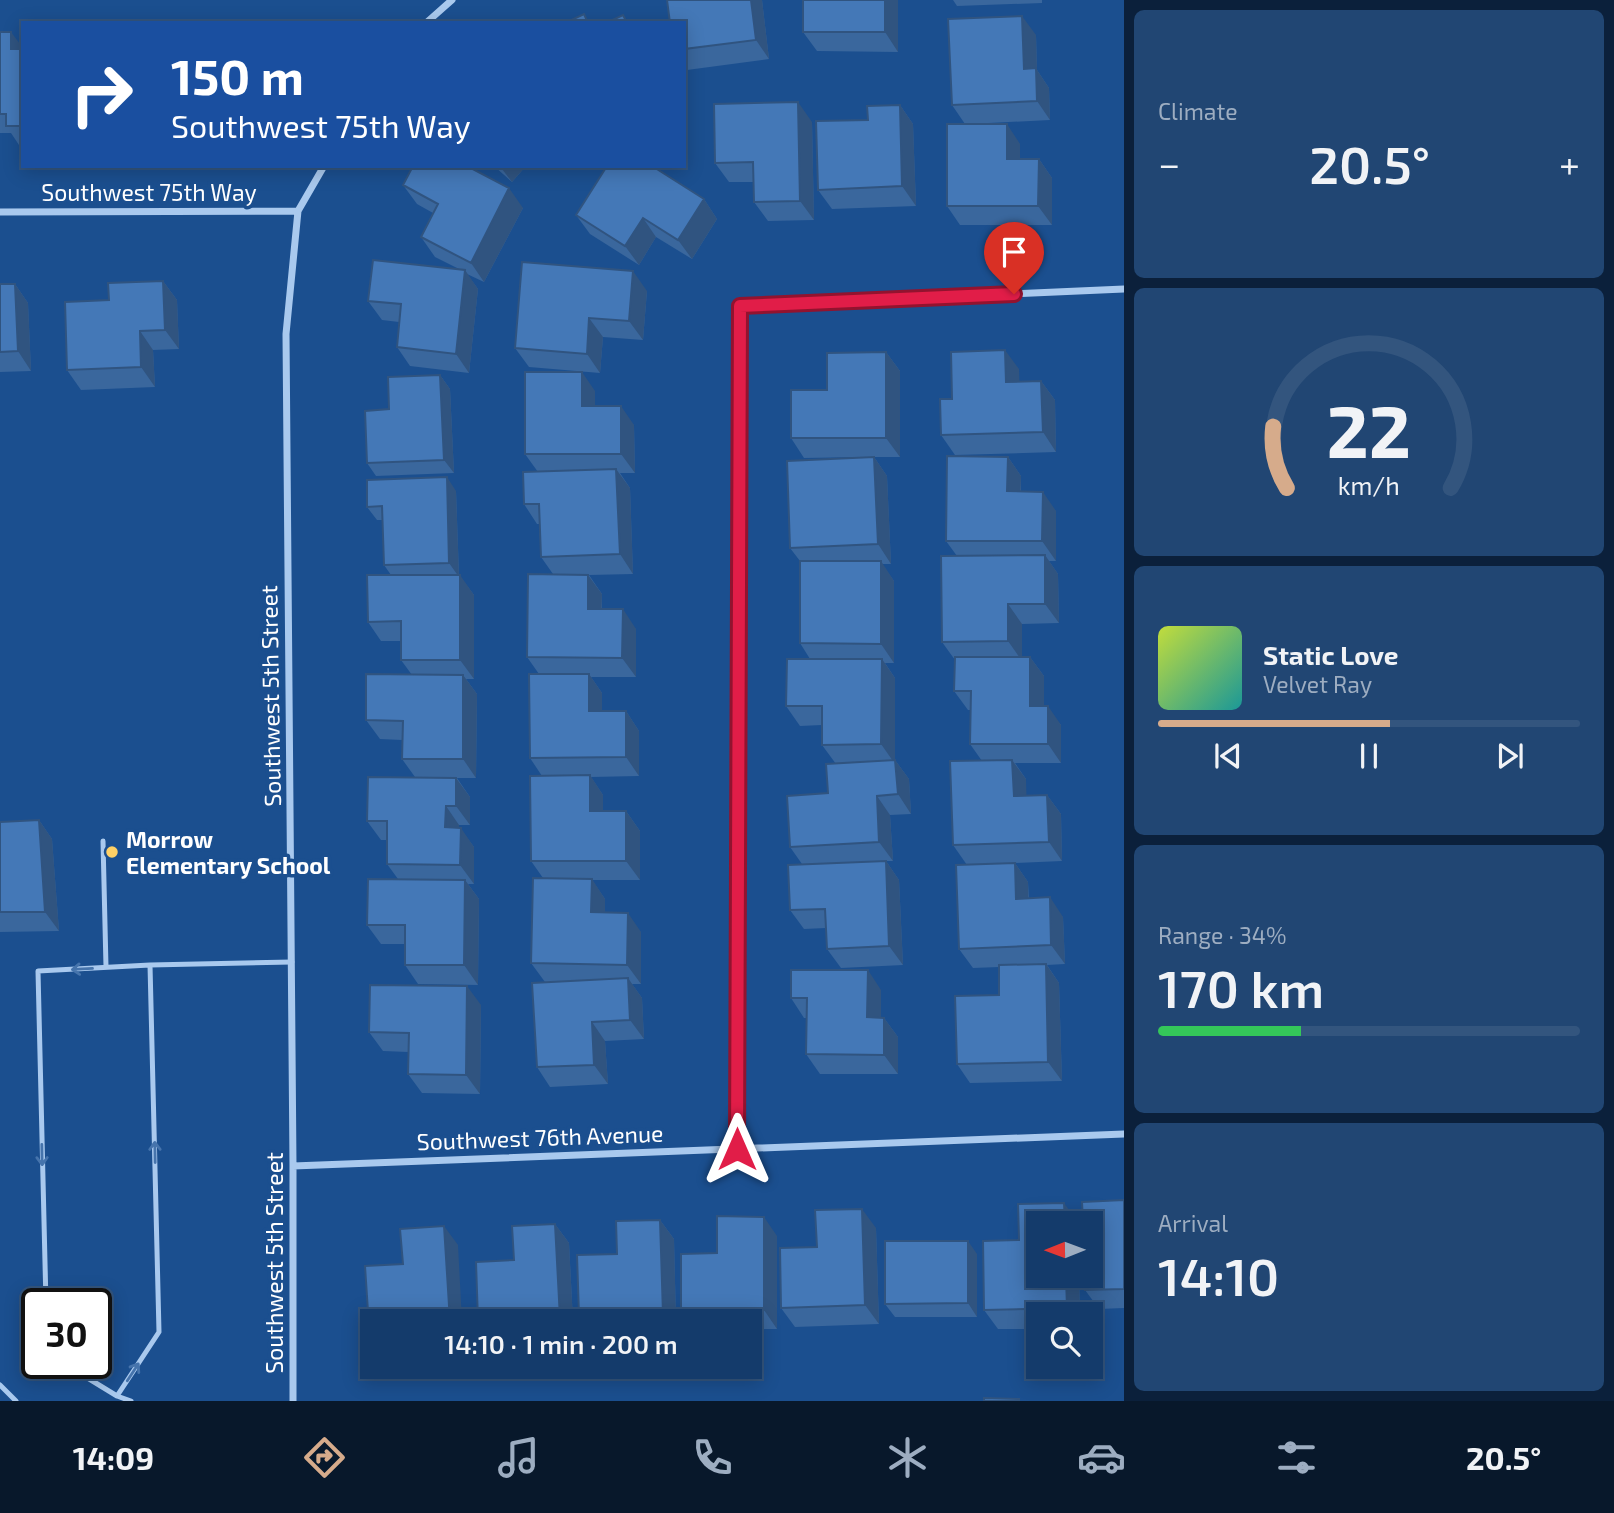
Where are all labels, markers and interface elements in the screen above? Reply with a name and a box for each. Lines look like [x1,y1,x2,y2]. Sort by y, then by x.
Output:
text: 150 m [171,46,304,105]
icon: right [56,49,147,140]
text: Climate [1158,97,1238,125]
text: Southwest 75th Way [171,106,471,144]
text: 20.5° [1309,132,1430,194]
text: − [1158,140,1180,186]
text: + [1559,140,1580,186]
street label: Southwest 75th Way [41,178,257,206]
pin [984,222,1044,294]
icon: arrive [995,233,1033,271]
text: 22 [1327,386,1411,474]
text: km/h [1338,470,1400,500]
street label: Southwest 5th Street [254,585,286,807]
text: Static Love [1263,639,1399,670]
text: Velvet Ray [1263,670,1372,698]
icon: previous [1209,737,1247,775]
icon: pause [1350,737,1388,775]
icon: next [1491,737,1529,775]
place label: Morrow Elementary School [126,825,331,879]
marker: Morrow Elementary School [104,844,120,860]
text: Range · 34% [1158,921,1286,949]
text: 170 km [1158,956,1324,1018]
one-way arrow [71,962,94,975]
position arrow [700,1112,774,1186]
street label: Southwest 76th Avenue [416,1119,664,1155]
one-way arrow [148,1141,161,1164]
one-way arrow [36,1143,49,1166]
street label: Southwest 5th Street [260,1152,288,1374]
text: Arrival [1158,1209,1228,1237]
north arrow [1026,1211,1102,1288]
map controls [1026,1211,1103,1379]
text: 14:10 [1158,1244,1279,1306]
speed limit sign: 30 [21,1288,112,1379]
button: search [1026,1302,1103,1379]
text: 14:10 · 1 min · 200 m [444,1328,678,1359]
one-way arrow [125,1363,140,1382]
icon: directions [300,1433,349,1482]
icon: music [494,1433,543,1482]
icon: phone [688,1433,737,1482]
icon: climate [883,1433,932,1482]
icon: car [1077,1433,1126,1482]
icon: filters [1272,1433,1321,1482]
text: 14:09 [73,1438,154,1476]
text: 20.5° [1466,1438,1541,1476]

